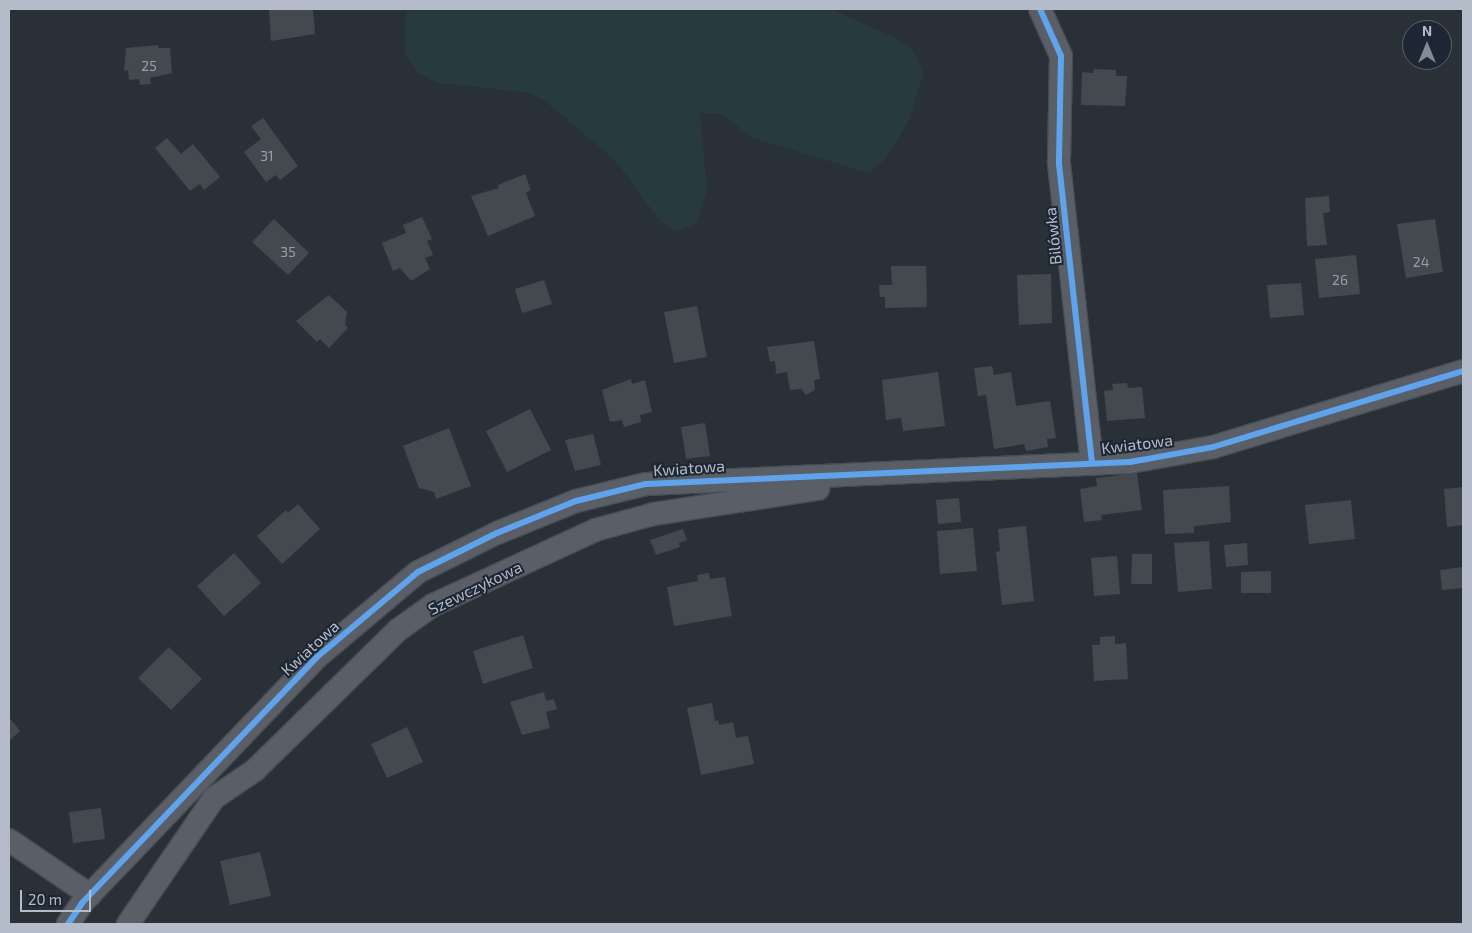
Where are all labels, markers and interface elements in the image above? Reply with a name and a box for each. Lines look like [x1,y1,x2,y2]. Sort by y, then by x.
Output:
north arrow [1402,20,1452,70]
text: N [1422,22,1432,39]
house number: 25 [141,58,157,74]
house number: 31 [260,148,274,164]
street label: Bilówka [1040,206,1066,266]
house number: 35 [280,244,296,260]
house number: 24 [1413,254,1429,270]
house number: 26 [1332,272,1348,288]
street label: Kwiatowa [1100,430,1174,458]
street label: Kwiatowa [652,456,726,480]
street label: Szewczykowa [425,557,525,619]
street label: Kwiatowa [277,616,343,680]
scale bar [22,880,94,912]
text: 20 m [28,890,62,908]

